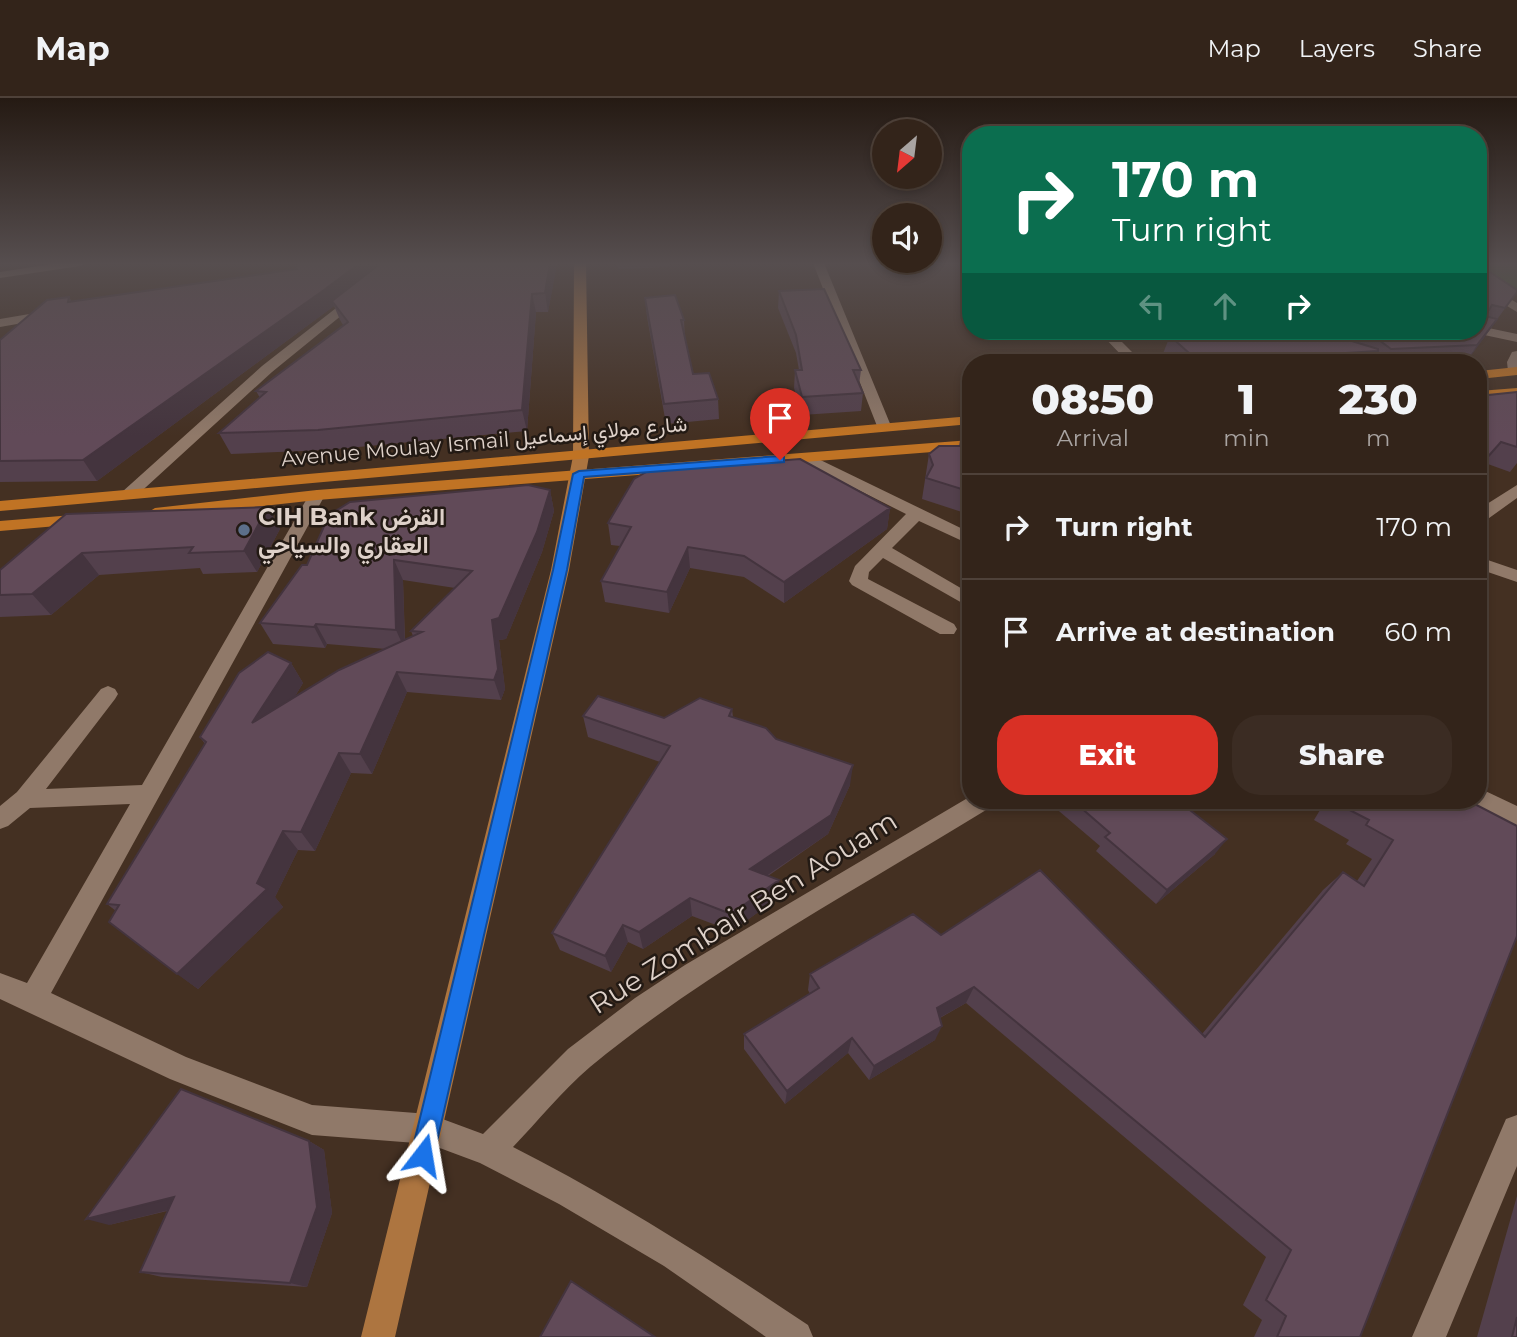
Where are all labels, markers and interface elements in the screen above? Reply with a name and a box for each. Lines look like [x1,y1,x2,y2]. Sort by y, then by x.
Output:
text: Map [35,28,110,68]
text: Map [1207,34,1261,63]
text: Layers [1299,34,1375,63]
text: Share [1413,34,1482,63]
north arrow [872,119,942,189]
map controls [872,119,942,273]
text: 170 m [1112,150,1259,209]
icon: right [997,154,1088,245]
button: sound [872,203,942,273]
text: Turn right [1112,210,1272,249]
icon: left [1133,287,1171,325]
icon: ahead [1206,287,1244,325]
icon: right [1279,287,1317,325]
text: 08:50 [1031,373,1154,425]
text: 1 [1238,373,1255,425]
text: 230 [1339,373,1418,425]
pin [750,388,810,460]
icon: arrive [761,399,799,437]
street label: Avenue Moulay Ismail شارع مولاي إسماعيل [280,411,689,476]
text: Arrival [1056,424,1129,452]
text: min [1223,424,1269,452]
text: m [1366,424,1390,452]
place label: CIH Bank القرض العقاري والسياحي [258,502,445,565]
icon: right [997,508,1035,546]
text: Turn right [1056,511,1192,543]
text: 170 m [1376,511,1452,543]
marker: CIH Bank القرض العقاري والسياحي [236,522,252,538]
icon: arrive [997,613,1035,651]
text: Arrive at destination [1056,616,1335,648]
text: 60 m [1385,616,1452,648]
button: Exit [997,715,1218,795]
button: Share [1232,715,1452,795]
street label: Rue Zombair Ben Aouam [583,803,903,1021]
position arrow [386,1118,460,1192]

